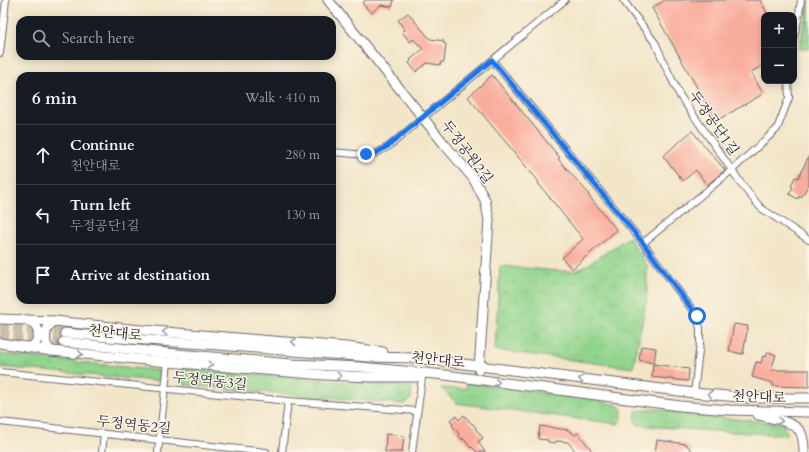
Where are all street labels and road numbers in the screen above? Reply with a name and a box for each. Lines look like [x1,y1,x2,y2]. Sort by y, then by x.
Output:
street label: 두정공단1길 [685,87,743,159]
street label: 두정공원2길 [437,116,497,188]
street label: 천안대로 [87,321,143,345]
street label: 천안대로 [410,348,466,372]
street label: 두정역동3길 [172,368,248,394]
street label: 천안대로 [732,387,787,407]
street label: 두정역동2길 [96,412,172,438]

